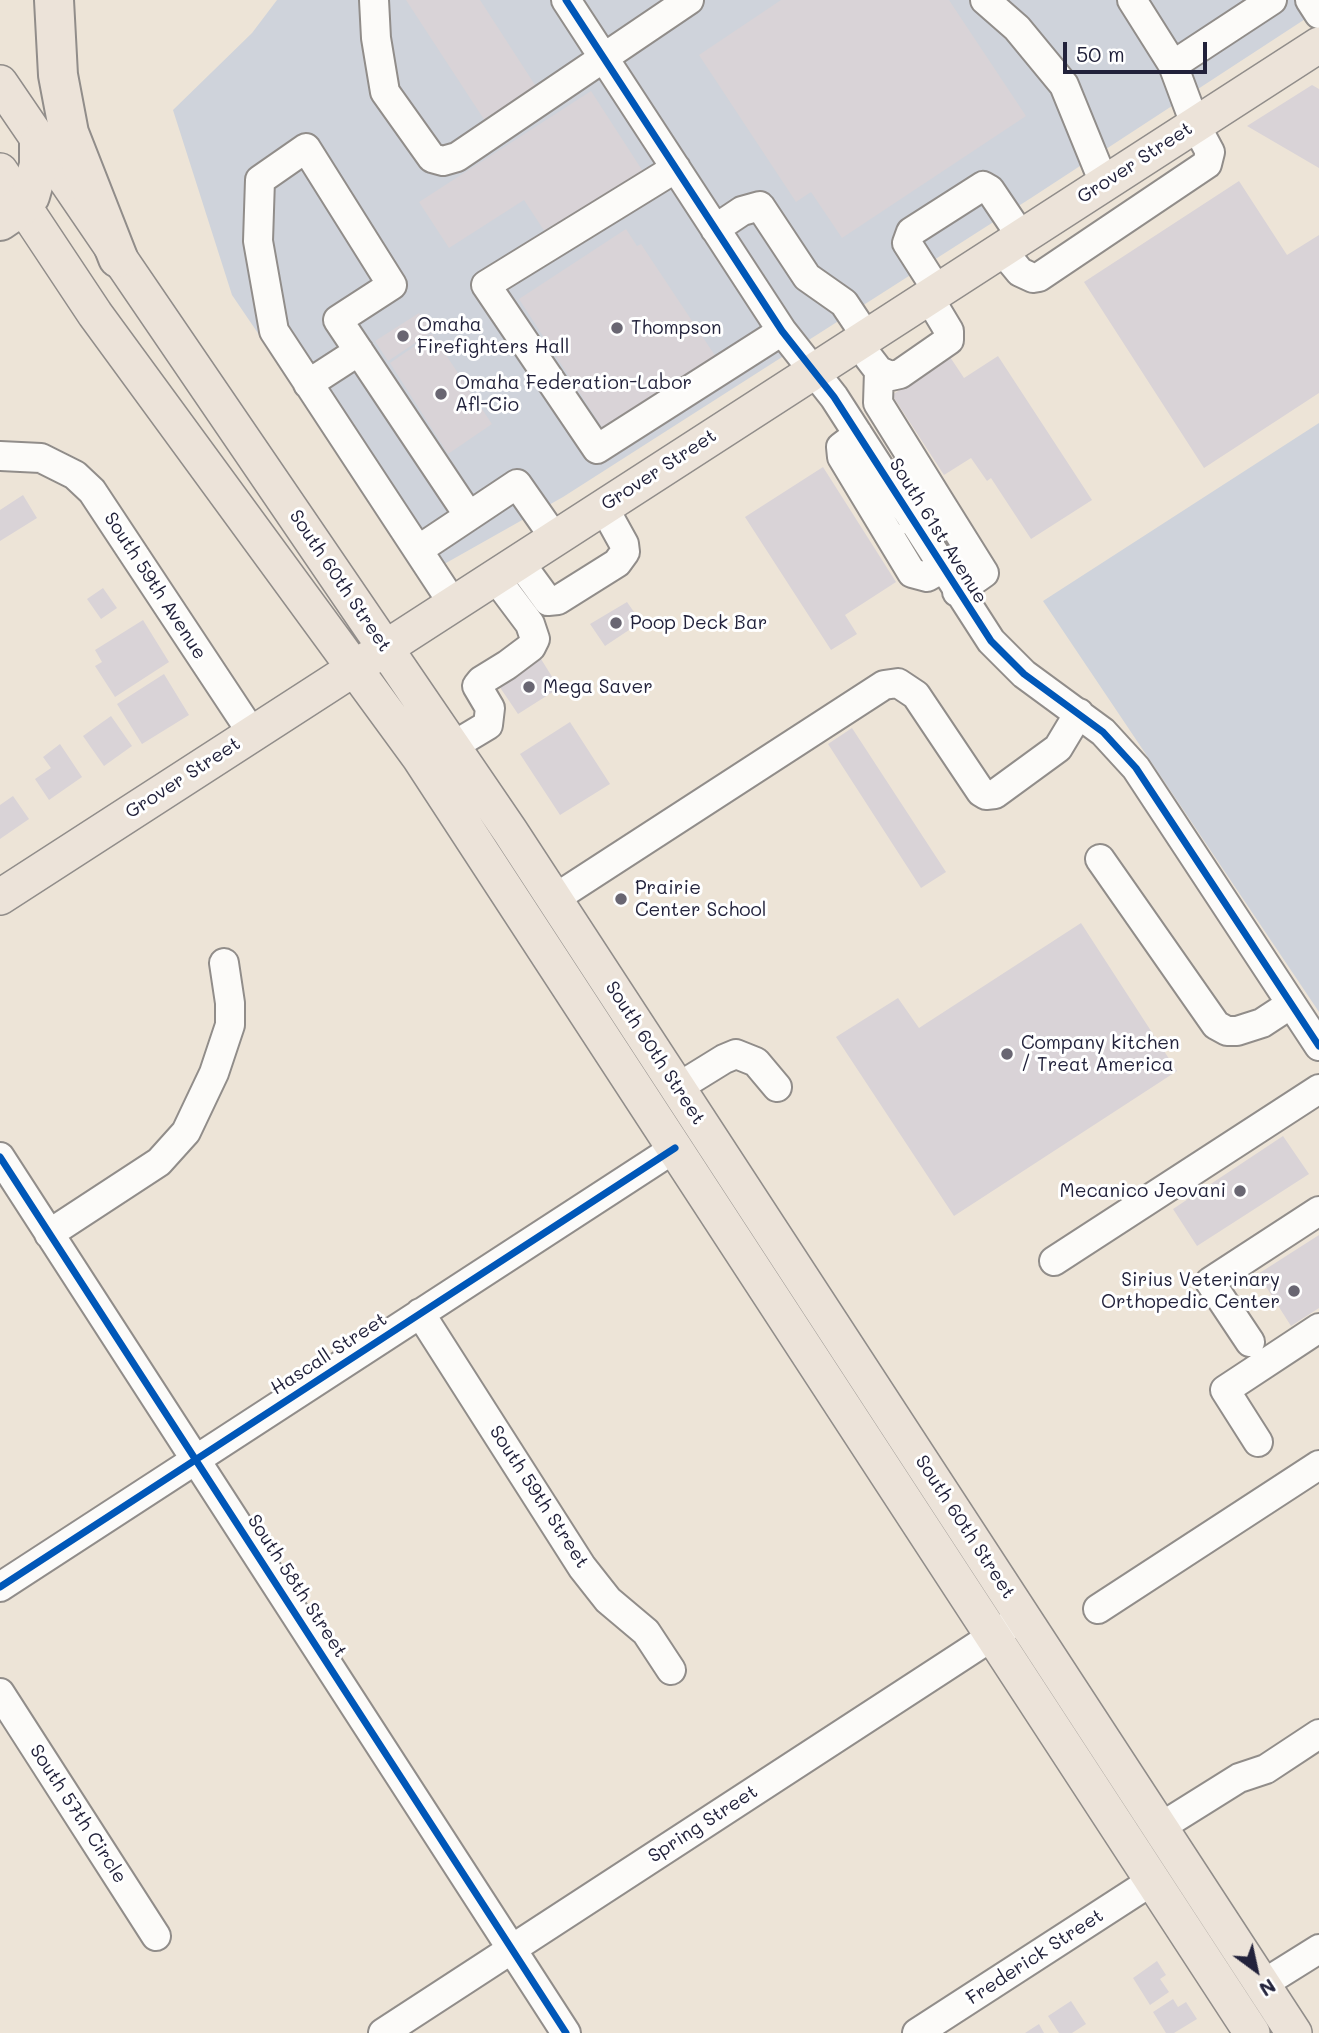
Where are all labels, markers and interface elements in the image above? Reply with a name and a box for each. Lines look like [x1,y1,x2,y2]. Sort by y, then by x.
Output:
scale bar [1067,28,1210,72]
text: 50 m [1076,40,1125,67]
street label: Grover Street [1073,117,1197,209]
place label: Omaha Firefighters Hall [417,314,570,358]
place label: Thompson [631,317,721,339]
marker: Thompson [609,320,625,336]
marker: Omaha Firefighters Hall [395,328,411,344]
place label: Omaha Federation-Labor Afl-Cio [455,372,692,416]
marker: Omaha Federation-Labor Afl-Cio [433,386,449,402]
street label: Grover Street [597,424,721,516]
street label: South 61st Avenue [884,454,992,608]
street label: South 60th Street [284,506,396,656]
street label: South 59th Avenue [99,508,211,664]
place label: Poop Deck Bar [630,612,767,634]
marker: Poop Deck Bar [608,615,624,631]
place label: Mega Saver [543,676,653,698]
marker: Mega Saver [521,679,537,695]
street label: Grover Street [121,732,245,824]
place label: Prairie Center School [635,877,766,921]
marker: Prairie Center School [613,891,629,907]
street label: South 60th Street [600,977,710,1129]
place label: Company kitchen / Treat America [1021,1032,1179,1076]
marker: Company kitchen / Treat America [999,1046,1015,1062]
place label: Mecanico Jeovani [1060,1180,1226,1202]
marker: Mecanico Jeovani [1232,1183,1248,1199]
place label: Sirius Veterinary Orthopedic Center [1101,1269,1280,1313]
marker: Sirius Veterinary Orthopedic Center [1286,1283,1302,1299]
street label: Hascall Street [267,1308,391,1400]
street label: South 59th Street [484,1421,594,1573]
street label: South 60th Street [910,1451,1020,1603]
street label: South 58th Street [242,1510,352,1662]
street label: South 57th Circle [25,1740,131,1888]
street label: Spring Street [644,1780,762,1868]
street label: Frederick Street [962,1904,1108,2010]
north arrow [1221,1935,1291,2005]
text: N [1255,1974,1281,2002]

